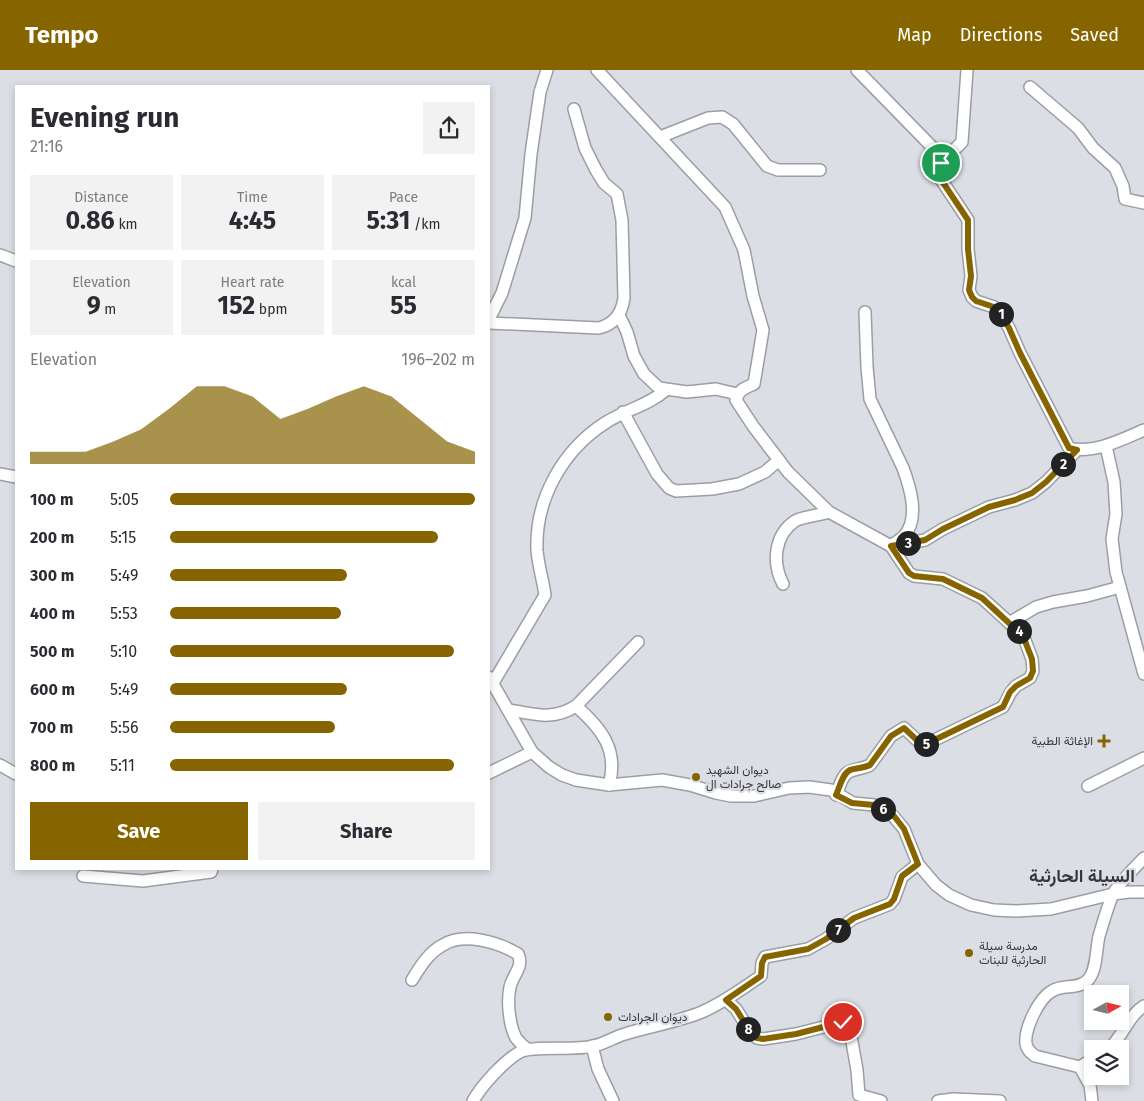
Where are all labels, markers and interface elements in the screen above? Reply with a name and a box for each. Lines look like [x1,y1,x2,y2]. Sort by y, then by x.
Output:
text: Tempo [25,21,99,49]
text: Map [897,24,932,46]
text: Directions [960,24,1042,46]
text: Saved [1070,24,1119,46]
text: Evening run [30,101,179,134]
button: share [423,102,475,154]
text: 21:16 [30,137,63,156]
pin [920,142,962,184]
icon: arrive [927,149,955,177]
text: Distance [74,189,129,206]
text: Time [237,189,268,206]
text: Pace [389,189,418,206]
text: 0.86 [65,206,115,236]
text: 4:45 [229,206,276,236]
text: 5:31 [366,206,410,236]
text: km [115,216,138,233]
text: /km [410,216,441,233]
text: Elevation [72,274,131,291]
text: Heart rate [221,274,284,291]
text: kcal [391,274,416,291]
text: 9 [87,291,101,321]
text: 152 [218,291,255,321]
text: 55 [390,291,417,321]
text: m [101,301,116,318]
text: bpm [255,301,287,318]
pin: 1 [988,302,1014,326]
text: 1 [998,306,1005,323]
text: Elevation [30,350,97,369]
text: 196–202 m [401,350,475,369]
pin: 2 [1050,452,1076,476]
text: 2 [1060,456,1067,473]
text: 100 m [30,490,73,509]
text: 5:05 [110,490,139,509]
text: 200 m [30,528,74,547]
text: 5:15 [110,528,136,547]
pin: 3 [896,530,920,556]
text: 3 [905,535,912,552]
text: 300 m [30,566,74,585]
text: 5:49 [110,566,138,585]
text: 400 m [30,604,75,623]
text: 5:53 [110,604,138,623]
pin: 4 [1006,618,1032,644]
text: 4 [1016,623,1023,640]
text: 500 m [30,642,75,661]
text: 5:10 [110,642,137,661]
text: 600 m [30,680,75,699]
text: 5:49 [110,680,138,699]
text: 700 m [30,718,73,737]
text: 5:56 [110,718,138,737]
pin: 5 [914,732,938,756]
place label: الإغاثة الطبية [1032,734,1093,749]
marker: الإغاثة الطبية [1097,734,1111,748]
text: 5 [923,736,930,753]
text: 800 m [30,756,75,775]
text: 5:11 [110,756,135,775]
place label: ديوان الشهيد صالح جرادات ال [706,763,781,793]
marker: ديوان الشهيد صالح جرادات ال [690,771,702,783]
pin: 6 [870,796,896,822]
text: 6 [880,801,887,818]
button: Save [30,802,248,860]
button: Share [258,802,475,860]
district label: السيلة الحارثية [1029,865,1135,887]
pin: 7 [826,918,850,942]
text: 7 [835,922,842,939]
place label: مدرسة سيلة الحارثية للبنات [979,939,1046,968]
marker: مدرسة سيلة الحارثية للبنات [963,947,975,959]
north arrow [1084,985,1129,1030]
map controls [1084,985,1129,1085]
pin [822,1001,864,1043]
icon: check [829,1008,857,1036]
place label: ديوان الجرادات [618,1010,688,1025]
marker: ديوان الجرادات [602,1011,614,1023]
pin: 8 [736,1016,760,1042]
text: 8 [744,1021,753,1038]
button: layers [1084,1040,1129,1085]

